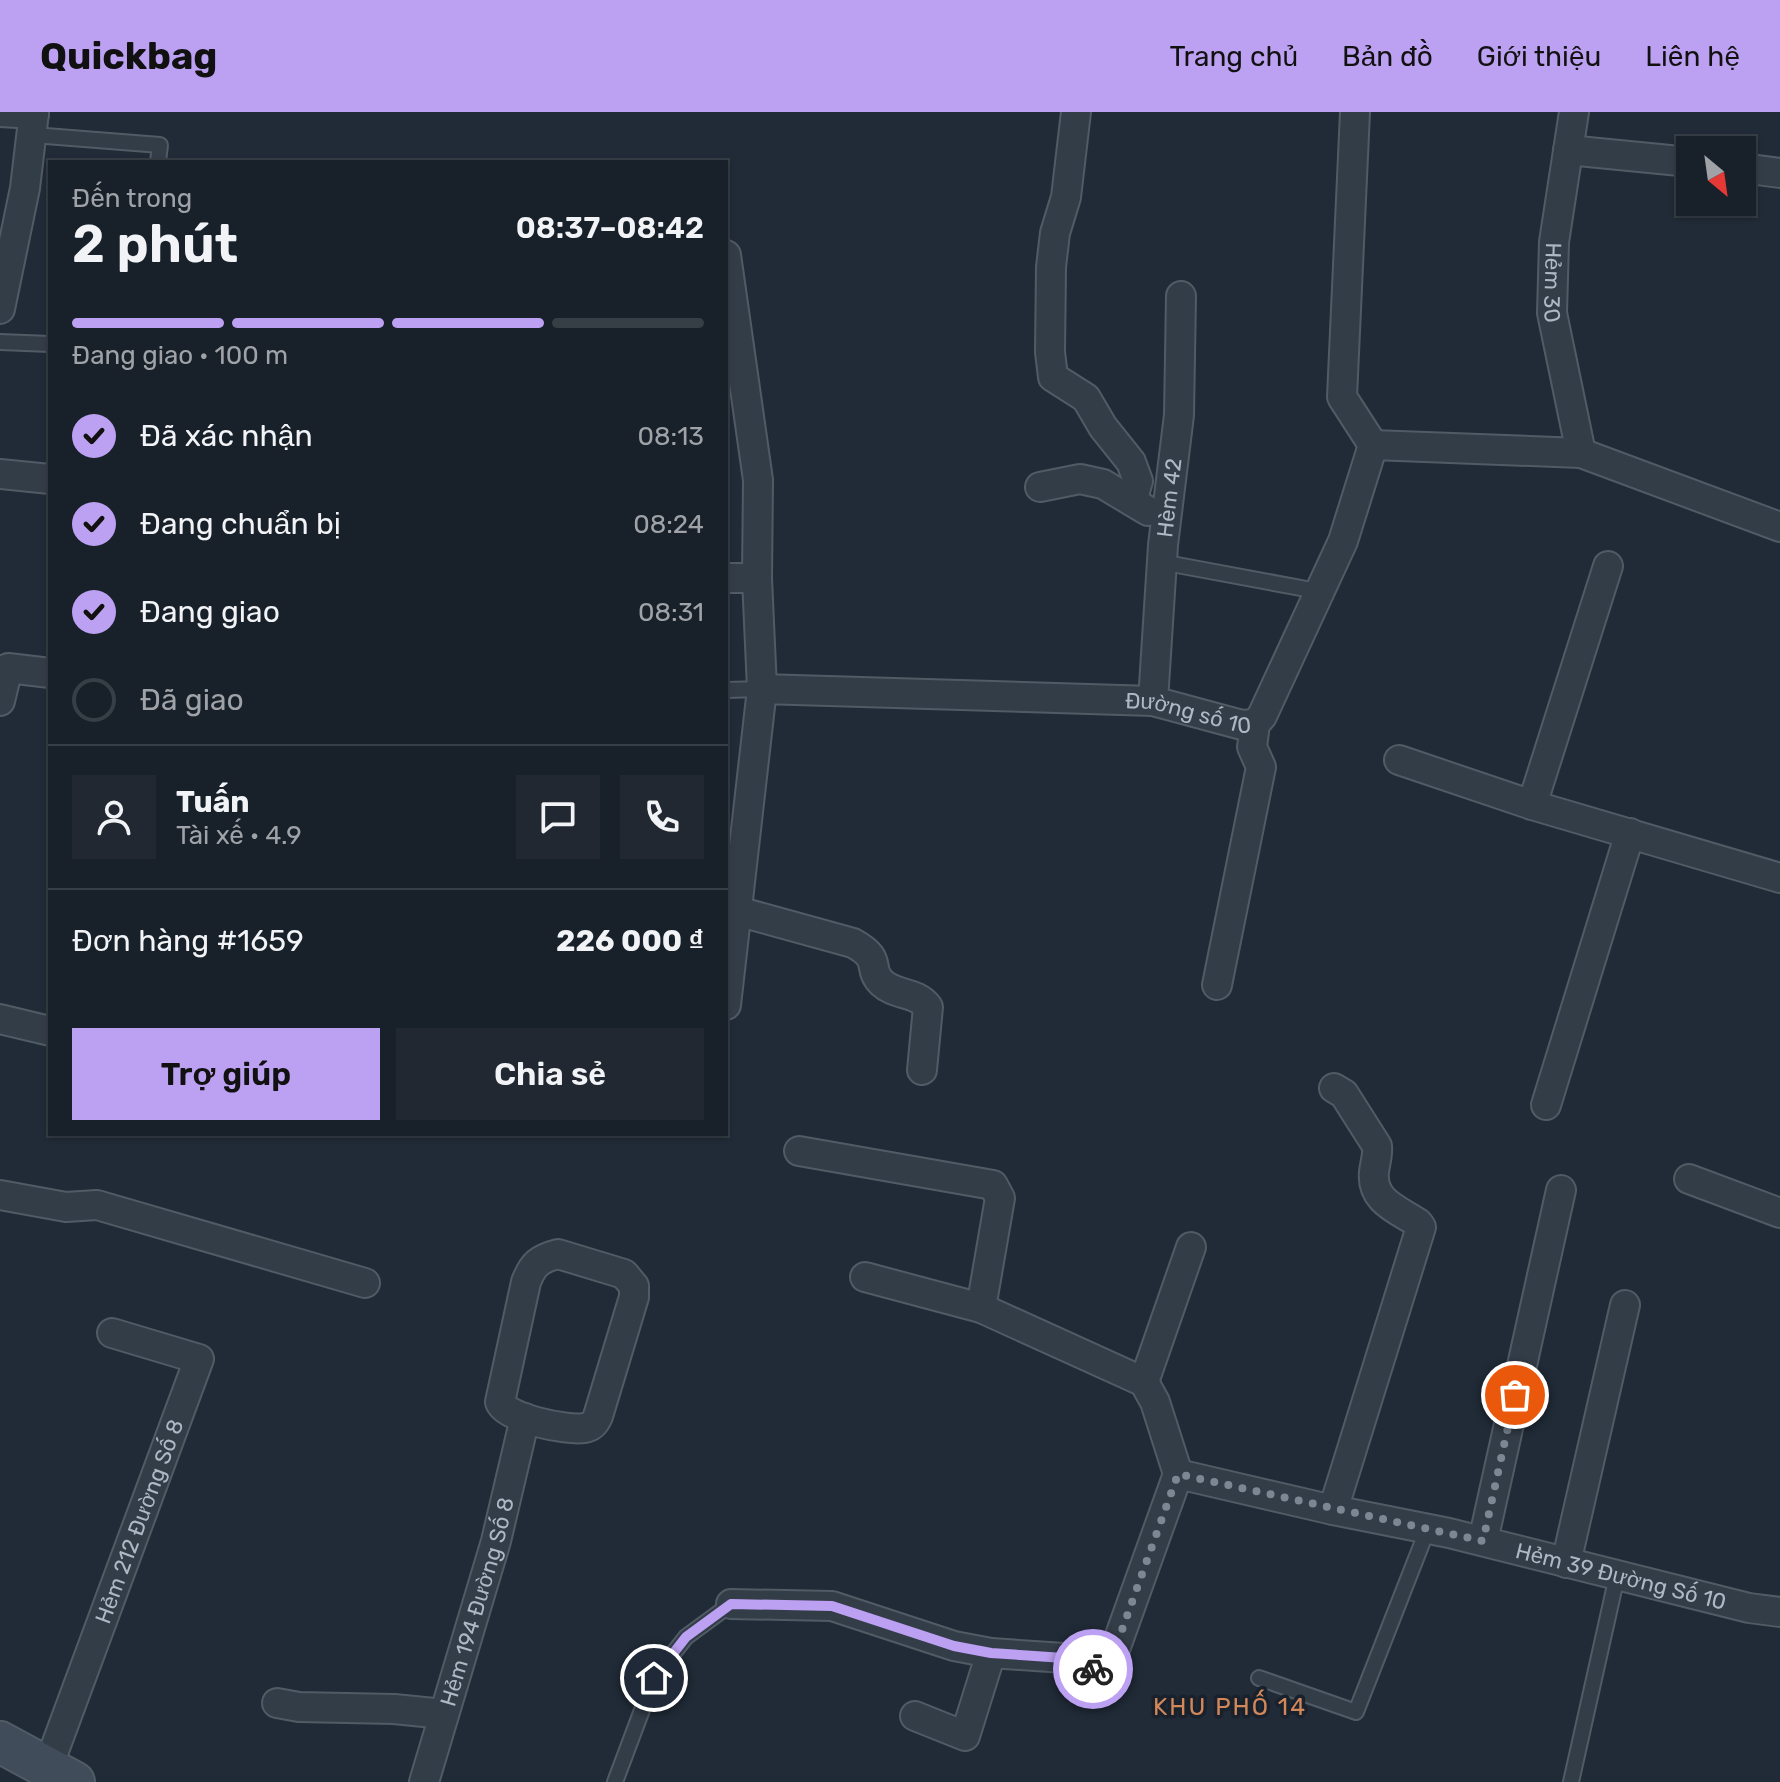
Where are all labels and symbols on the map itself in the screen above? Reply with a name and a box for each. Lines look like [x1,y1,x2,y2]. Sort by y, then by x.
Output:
north arrow [1676,136,1756,216]
street label: Hẻm 30 [1537,242,1567,325]
street label: Hèm 42 [1151,457,1188,539]
street label: Đường số 10 [1125,687,1252,739]
pin [1481,1361,1549,1429]
street label: Hẻm 212 Đường Số 8 [89,1416,190,1627]
street label: Hẻm 194 Đường Số 8 [434,1495,520,1709]
street label: Hẻm 39 Đường Số 10 [1513,1537,1729,1616]
courier [1053,1629,1133,1709]
pin [620,1644,688,1712]
district label: KHU PHỐ 14 [1153,1689,1307,1721]

